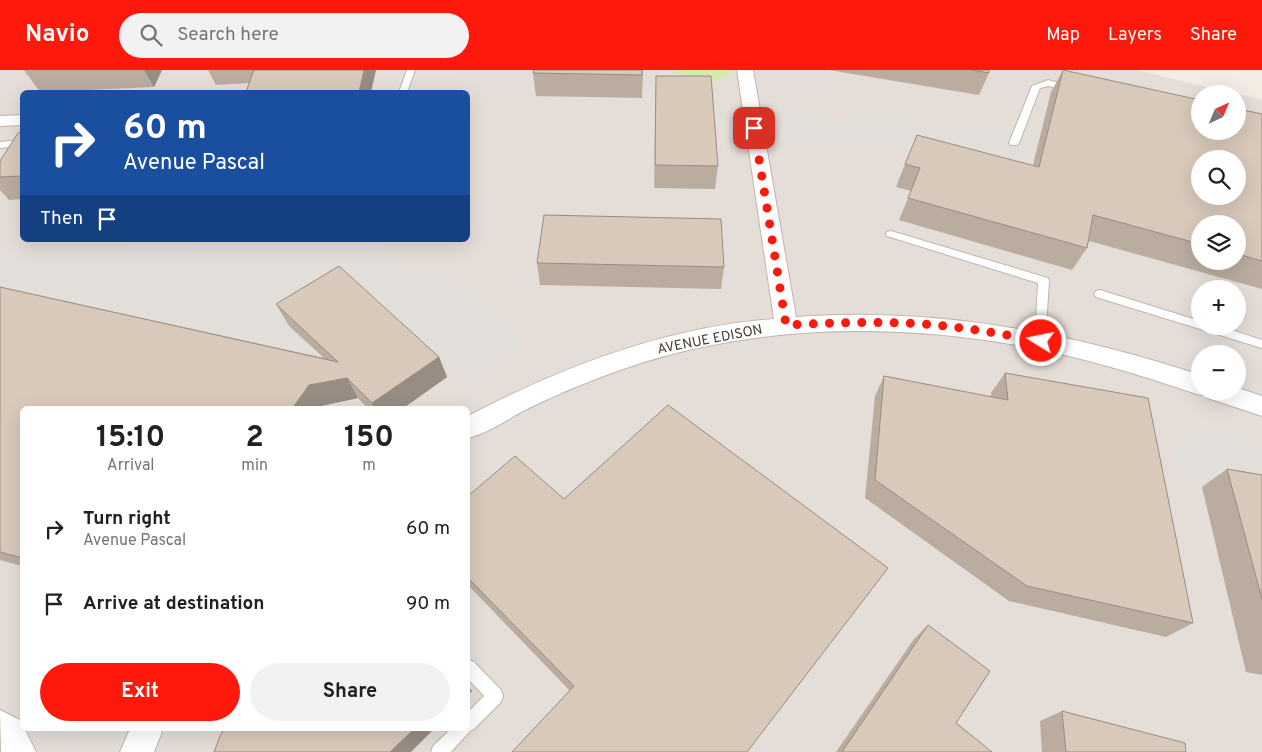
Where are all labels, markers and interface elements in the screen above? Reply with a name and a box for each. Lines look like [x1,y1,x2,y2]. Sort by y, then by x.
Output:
search box [119,13,469,58]
text: Navio [25,20,89,50]
icon: search [137,21,165,49]
text: Search here [177,23,279,47]
text: Map [1046,24,1080,47]
text: Layers [1108,24,1162,47]
text: Share [1190,24,1237,47]
north arrow [1191,85,1246,140]
map controls [1191,85,1246,400]
text: 60 m [123,107,207,151]
pin [733,107,775,149]
icon: right [40,110,105,175]
icon: arrive [740,114,768,142]
text: Avenue Pascal [123,150,265,177]
button: search [1191,150,1246,205]
icon: arrive [93,205,121,233]
text: Then [40,207,83,231]
button: layers [1191,215,1246,270]
button: + [1191,280,1246,335]
position arrow [1014,314,1066,366]
street label: AVENUE EDISON [656,321,764,359]
button: − [1191,345,1246,400]
text: 15:10 [96,420,165,457]
text: 2 [245,420,264,457]
text: 150 [344,420,394,457]
text: Arrival [107,456,155,476]
text: min [241,456,268,476]
text: m [362,456,376,476]
text: Turn right [83,507,171,531]
icon: right [40,515,68,543]
text: 60 m [406,517,450,541]
text: Avenue Pascal [83,531,186,551]
icon: arrive [40,590,68,618]
text: Arrive at destination [83,592,264,616]
text: 90 m [406,592,450,616]
button: Exit [40,663,240,721]
button: Share [250,663,450,721]

